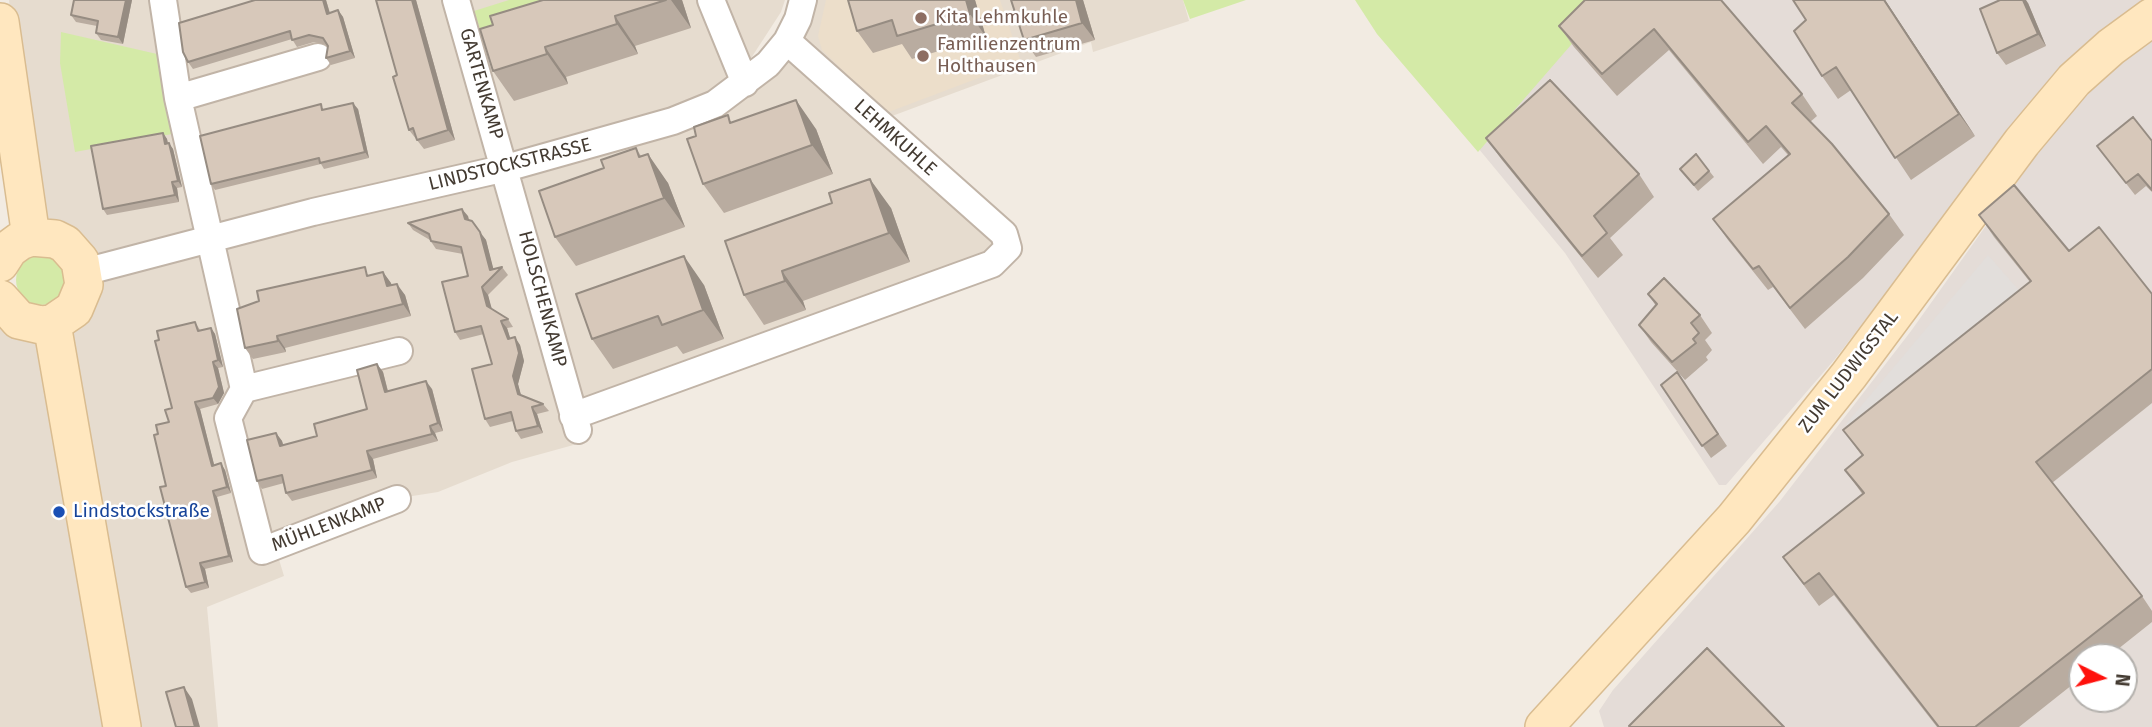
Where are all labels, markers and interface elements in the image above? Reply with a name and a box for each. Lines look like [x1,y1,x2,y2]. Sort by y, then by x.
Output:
place label: Kita Lehmkuhle [935,7,1068,29]
marker: Kita Lehmkuhle [913,10,929,26]
street label: GARTENKAMP [454,26,508,142]
place label: Familienzentrum Holthausen [937,34,1081,78]
marker: Familienzentrum Holthausen [915,48,931,64]
street label: LEHMKUHLE [849,95,941,181]
street label: LINDSTOCKSTRASSE [426,134,594,196]
street label: HOLSCHENKAMP [513,228,571,370]
street label: ZUM LUDWIGSTAL [1794,307,1904,437]
street label: MÜHLENKAMP [269,493,389,557]
place label: Lindstockstraße [73,501,210,523]
marker: Lindstockstraße [51,504,67,520]
north arrow [2068,643,2138,713]
text: N [2110,673,2134,688]

